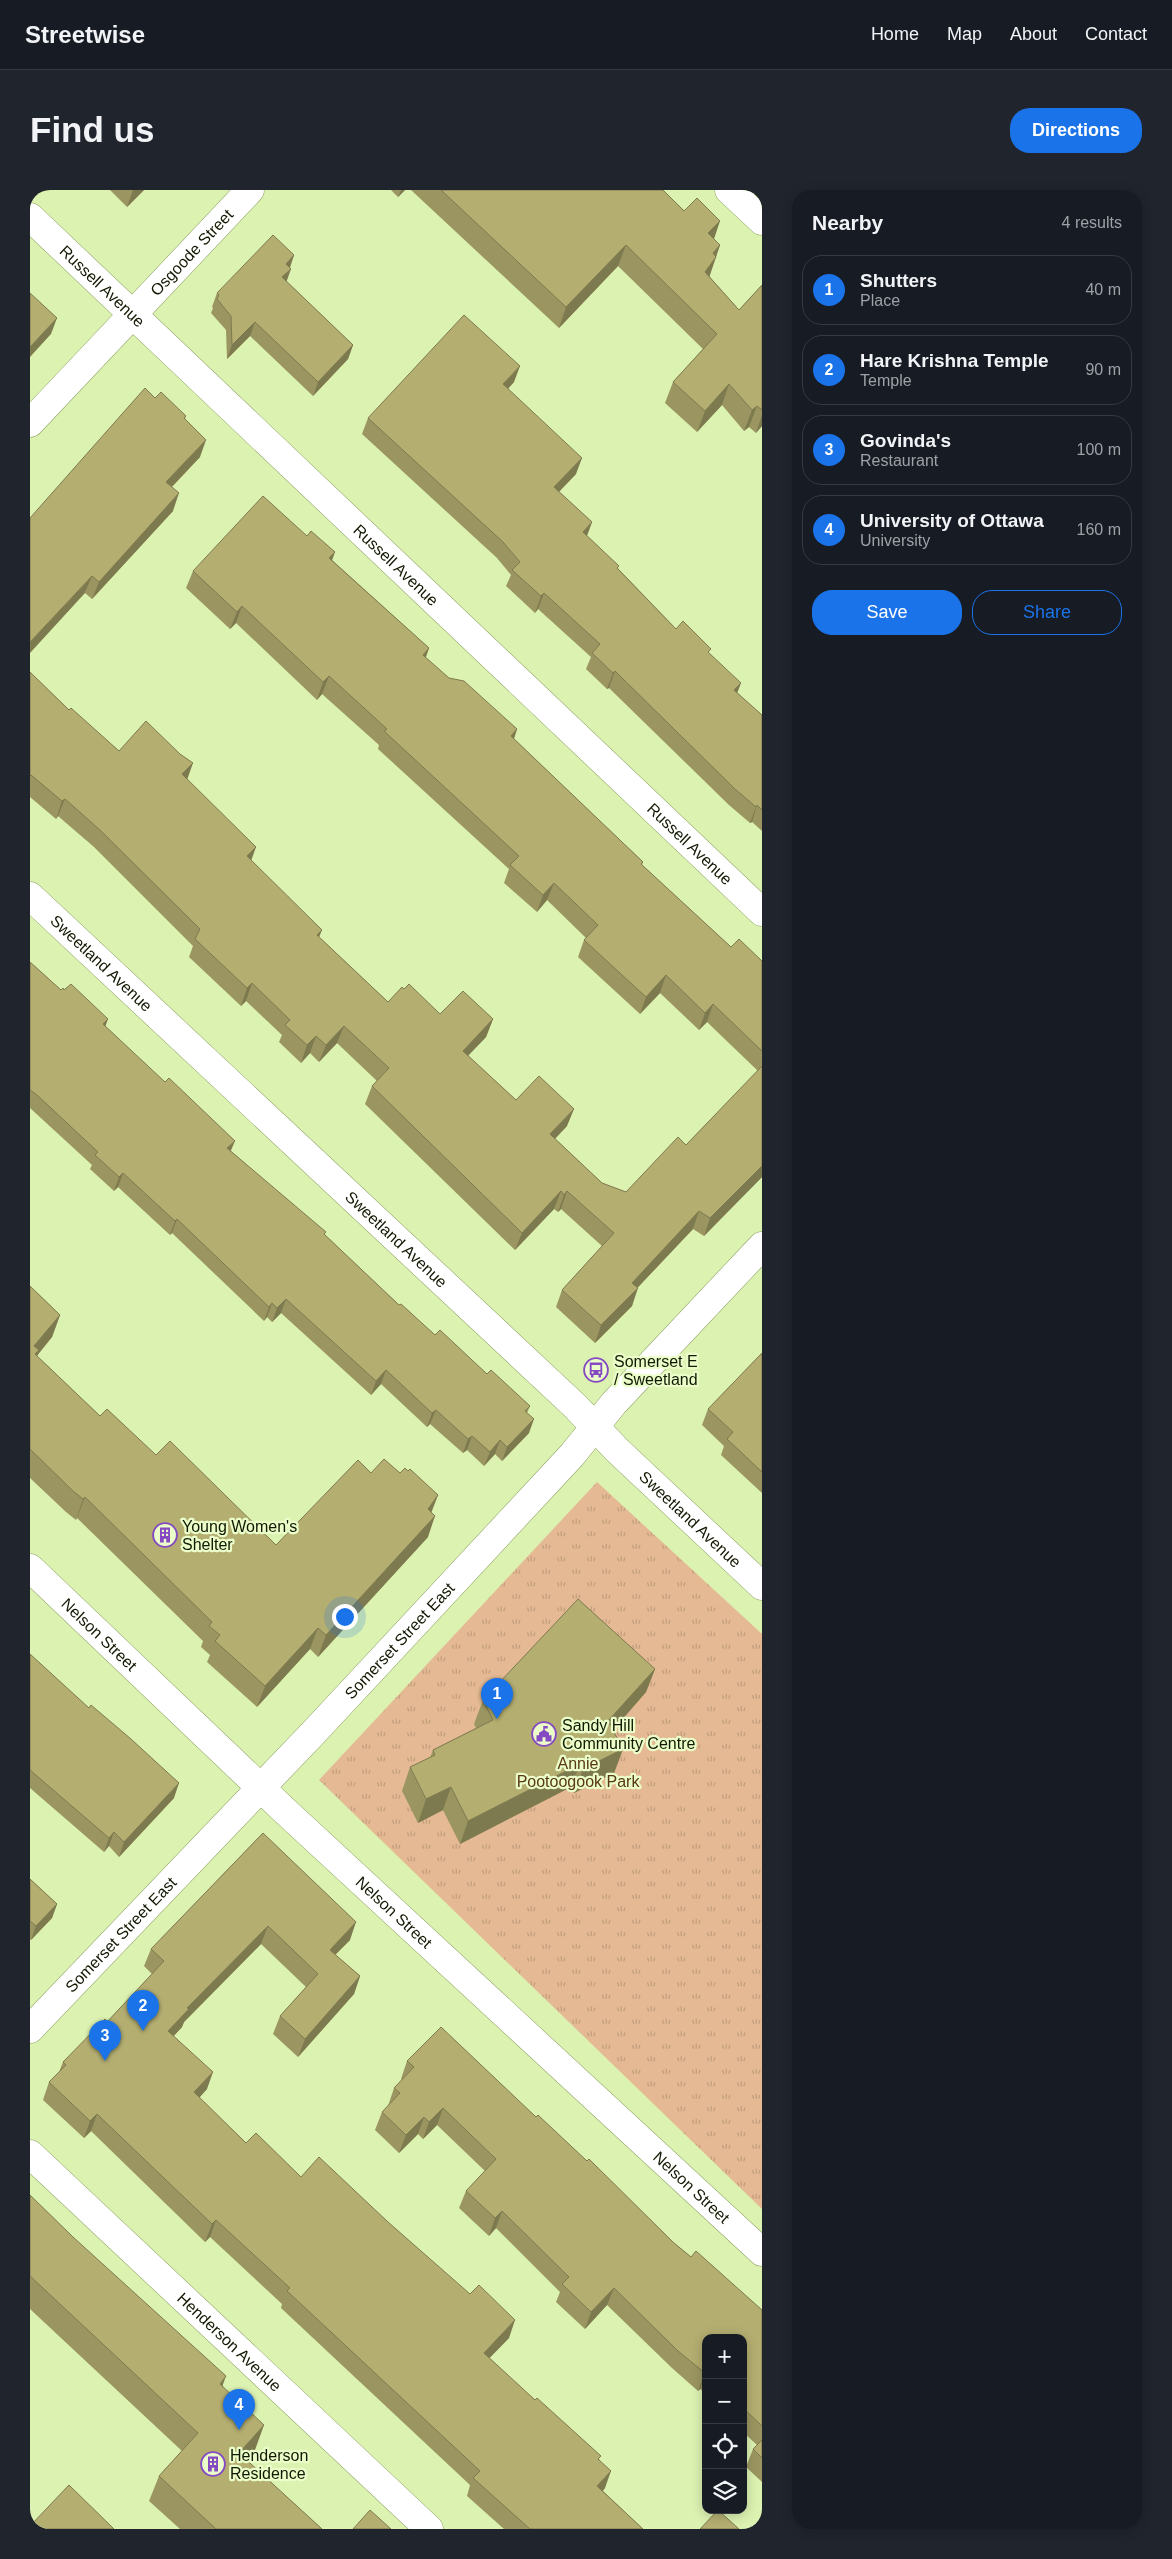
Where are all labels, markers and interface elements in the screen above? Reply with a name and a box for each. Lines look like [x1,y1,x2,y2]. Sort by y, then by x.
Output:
text: Streetwise [25,21,145,48]
text: Home [871,24,919,44]
text: Map [947,24,982,44]
text: About [1010,24,1057,44]
text: Contact [1085,24,1147,44]
button: Directions [1010,108,1142,153]
text: Find us [30,110,154,149]
street label: Osgoode Street [147,205,236,299]
text: Nearby [812,211,883,234]
text: 4 results [1062,214,1122,231]
street label: Russell Avenue [57,242,148,330]
text: Shutters [860,270,937,291]
text: 1 [825,281,833,298]
text: 40 m [1085,281,1121,298]
text: Place [860,292,900,309]
text: Hare Krishna Temple [860,350,1049,371]
text: 2 [825,361,833,378]
text: 90 m [1085,361,1121,378]
text: Temple [860,372,912,389]
text: Govinda's [860,430,951,451]
text: 3 [825,441,833,458]
text: 100 m [1077,441,1121,458]
text: Restaurant [860,452,938,469]
text: University of Ottawa [860,510,1044,531]
street label: Russell Avenue [350,521,442,609]
text: 4 [825,521,833,538]
text: 160 m [1077,521,1121,538]
text: University [860,532,930,549]
button: Save [812,590,962,635]
button: Share [972,590,1122,635]
street label: Russell Avenue [644,800,736,888]
street label: Sweetland Avenue [47,912,156,1014]
street label: Sweetland Avenue [342,1188,451,1290]
place label: Somerset E / Sweetland [614,1353,698,1388]
bus stop icon: Somerset E / Sweetland [583,1357,609,1383]
street label: Sweetland Avenue [636,1467,745,1570]
place label: Young Women's Shelter [182,1518,297,1553]
building icon: Young Women's Shelter [152,1522,178,1548]
street label: Somerset Street East [341,1579,458,1702]
street label: Nelson Street [59,1595,141,1674]
your location [332,1604,358,1630]
pin: 1 [481,1678,513,1719]
place label: Sandy Hill Community Centre [562,1717,695,1752]
public building icon: Sandy Hill Community Centre [531,1721,557,1747]
park label: Annie Pootoogook Park [517,1755,640,1790]
street label: Somerset Street East [62,1873,180,1995]
street label: Nelson Street [353,1873,436,1952]
pin: 2 [127,1990,159,2031]
pin: 3 [89,2020,121,2061]
street label: Nelson Street [650,2148,733,2226]
street label: Henderson Avenue [174,2289,285,2394]
map controls [702,2334,747,2514]
button: + [702,2334,747,2379]
button: − [702,2379,747,2424]
pin: 4 [223,2389,255,2430]
button: locate [702,2424,747,2469]
place label: Henderson Residence [230,2447,308,2482]
building icon: Henderson Residence [200,2451,226,2477]
button: layers [702,2469,747,2514]

